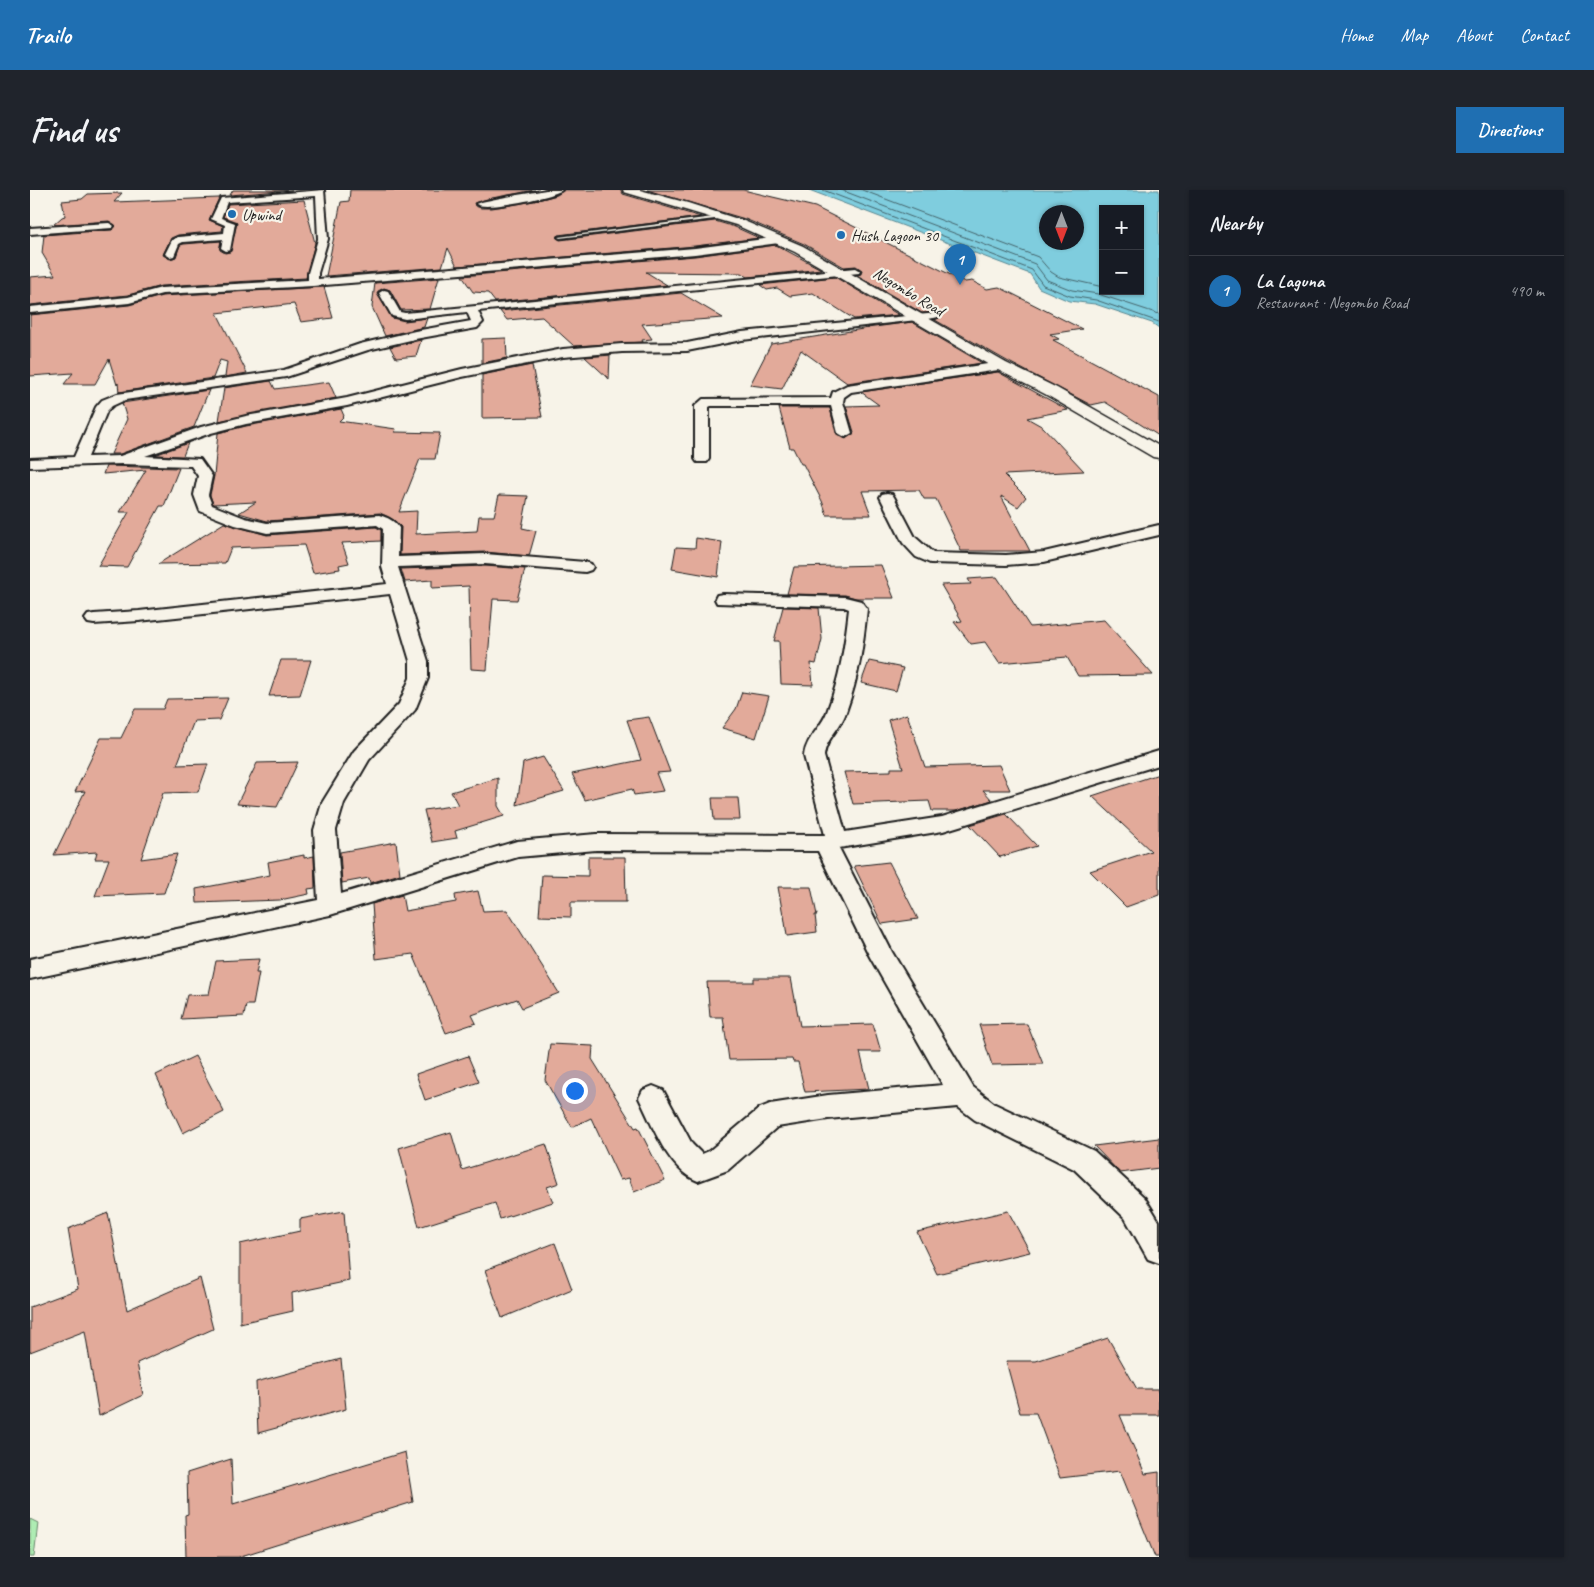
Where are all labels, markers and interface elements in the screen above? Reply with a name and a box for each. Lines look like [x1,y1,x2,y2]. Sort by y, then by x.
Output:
text: Trailo [25,20,71,50]
text: Home [1340,24,1373,46]
text: Map [1401,24,1428,46]
text: About [1456,24,1492,46]
text: Contact [1520,24,1569,46]
button: Directions [1456,107,1564,153]
text: Find us [30,108,117,153]
place label: Upwind [242,205,283,225]
north arrow [1039,205,1084,250]
map controls [1099,205,1144,295]
button: + [1099,205,1144,250]
marker: Upwind [226,208,238,220]
text: Nearby [1209,210,1262,236]
place label: Hush Lagoon 30 [851,226,940,246]
marker: Hush Lagoon 30 [835,229,847,241]
pin: 1 [944,244,976,285]
button: − [1099,250,1144,295]
street label: Negombo Road [869,263,950,322]
text: La Laguna [1256,269,1324,293]
text: 1 [1221,281,1229,301]
text: 490 m [1510,281,1544,301]
text: Restaurant · Negombo Road [1256,293,1408,313]
your location [562,1078,588,1104]

